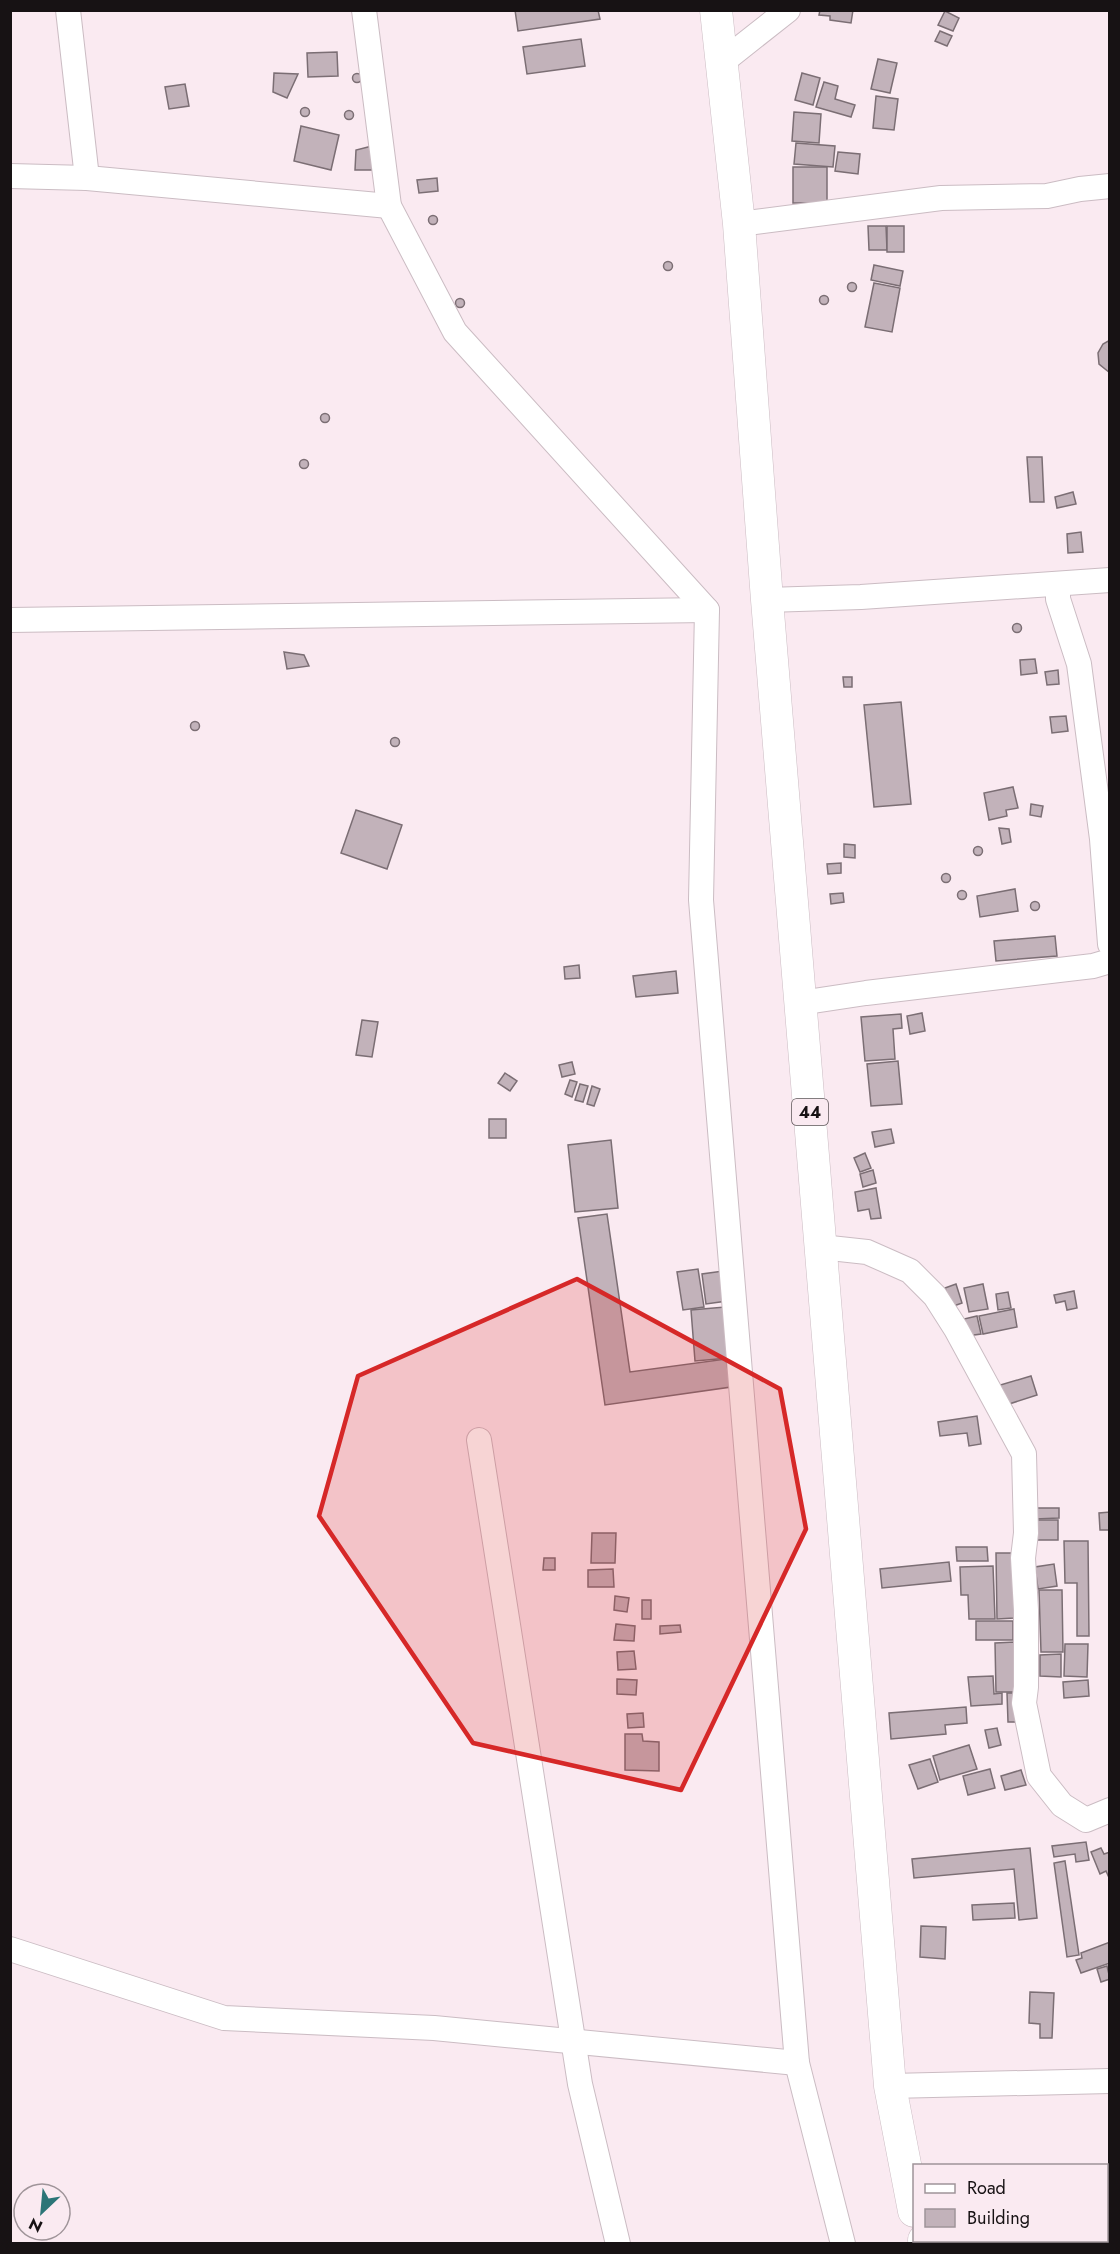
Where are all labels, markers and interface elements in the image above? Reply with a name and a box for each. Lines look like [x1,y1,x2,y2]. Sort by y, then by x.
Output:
road number: 44 [792,1099,828,1125]
legend [913,2164,1108,2242]
text: Road [967,2175,1006,2201]
north arrow [12,2182,72,2242]
text: Building [967,2205,1030,2231]
text: N [25,2212,46,2238]

